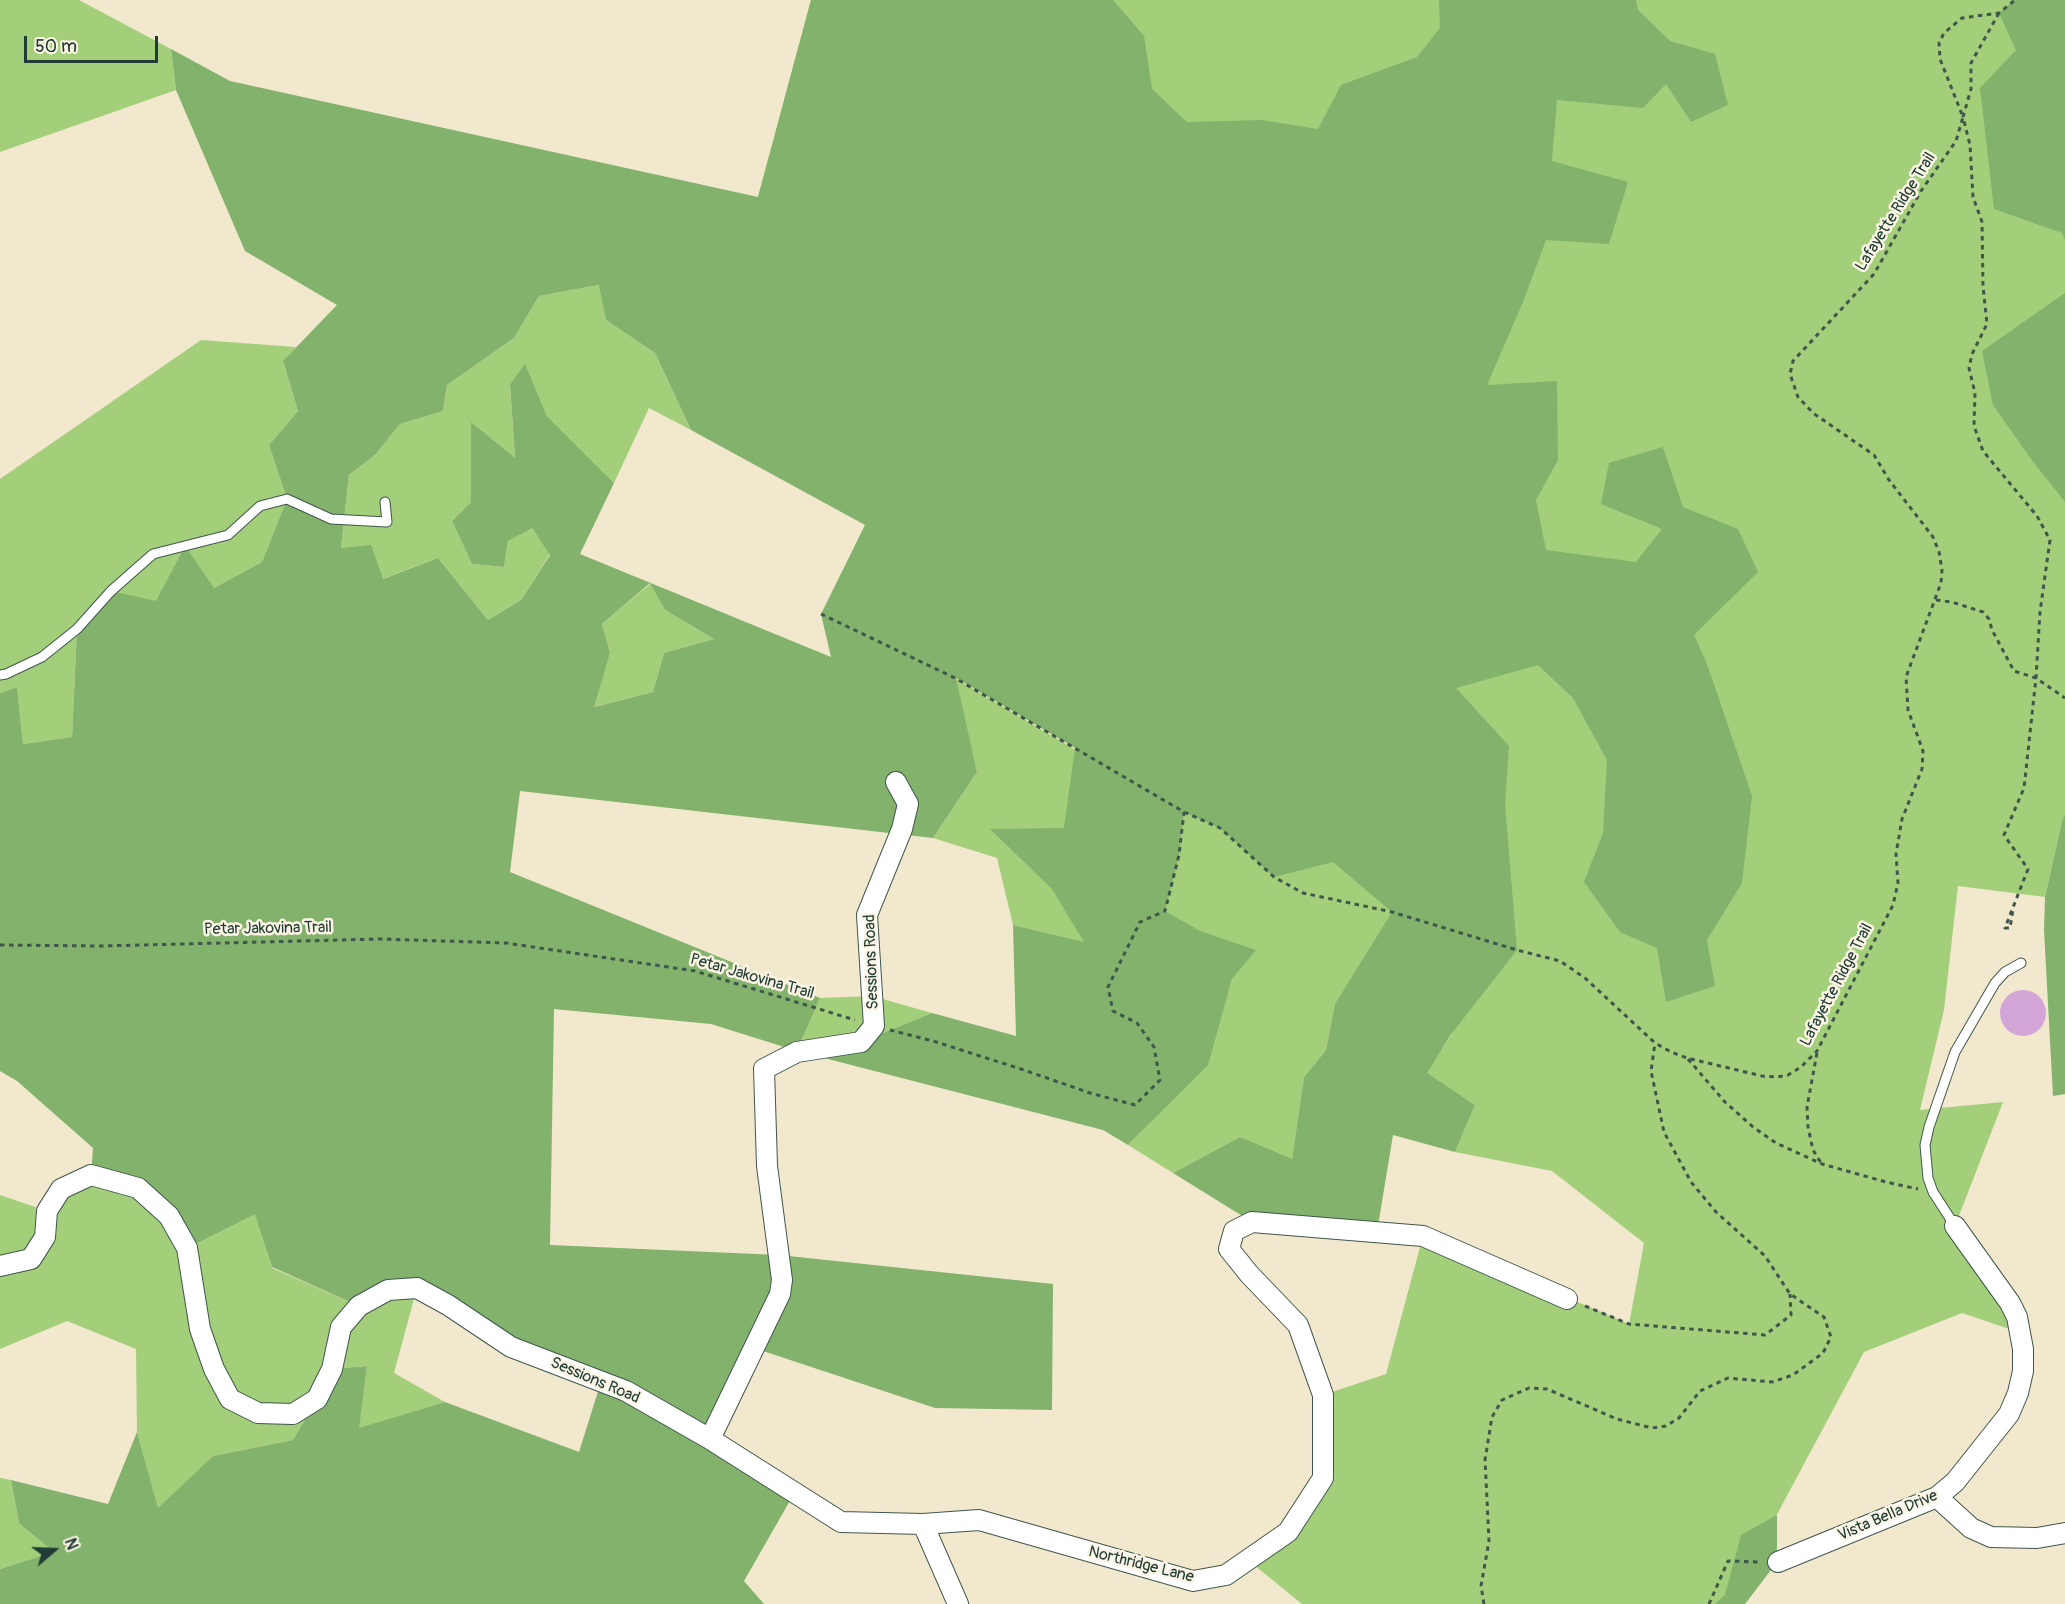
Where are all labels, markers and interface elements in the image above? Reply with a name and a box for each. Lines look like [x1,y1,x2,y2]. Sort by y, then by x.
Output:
scale bar [27,24,160,62]
text: 50 m [35,35,77,58]
street label: Lafayette Ridge Trail [1852,149,1940,275]
street label: Sessions Road [861,914,883,1010]
street label: Petar Jakovina Trail [204,918,332,940]
street label: Lafayette Ridge Trail [1797,920,1877,1050]
street label: Petar Jakovina Trail [688,950,816,1004]
street label: Sessions Road [547,1354,643,1408]
street label: Vista Bella Drive [1835,1486,1941,1546]
north arrow [24,1520,84,1580]
text: N [60,1536,82,1553]
street label: Northridge Lane [1086,1543,1196,1587]

